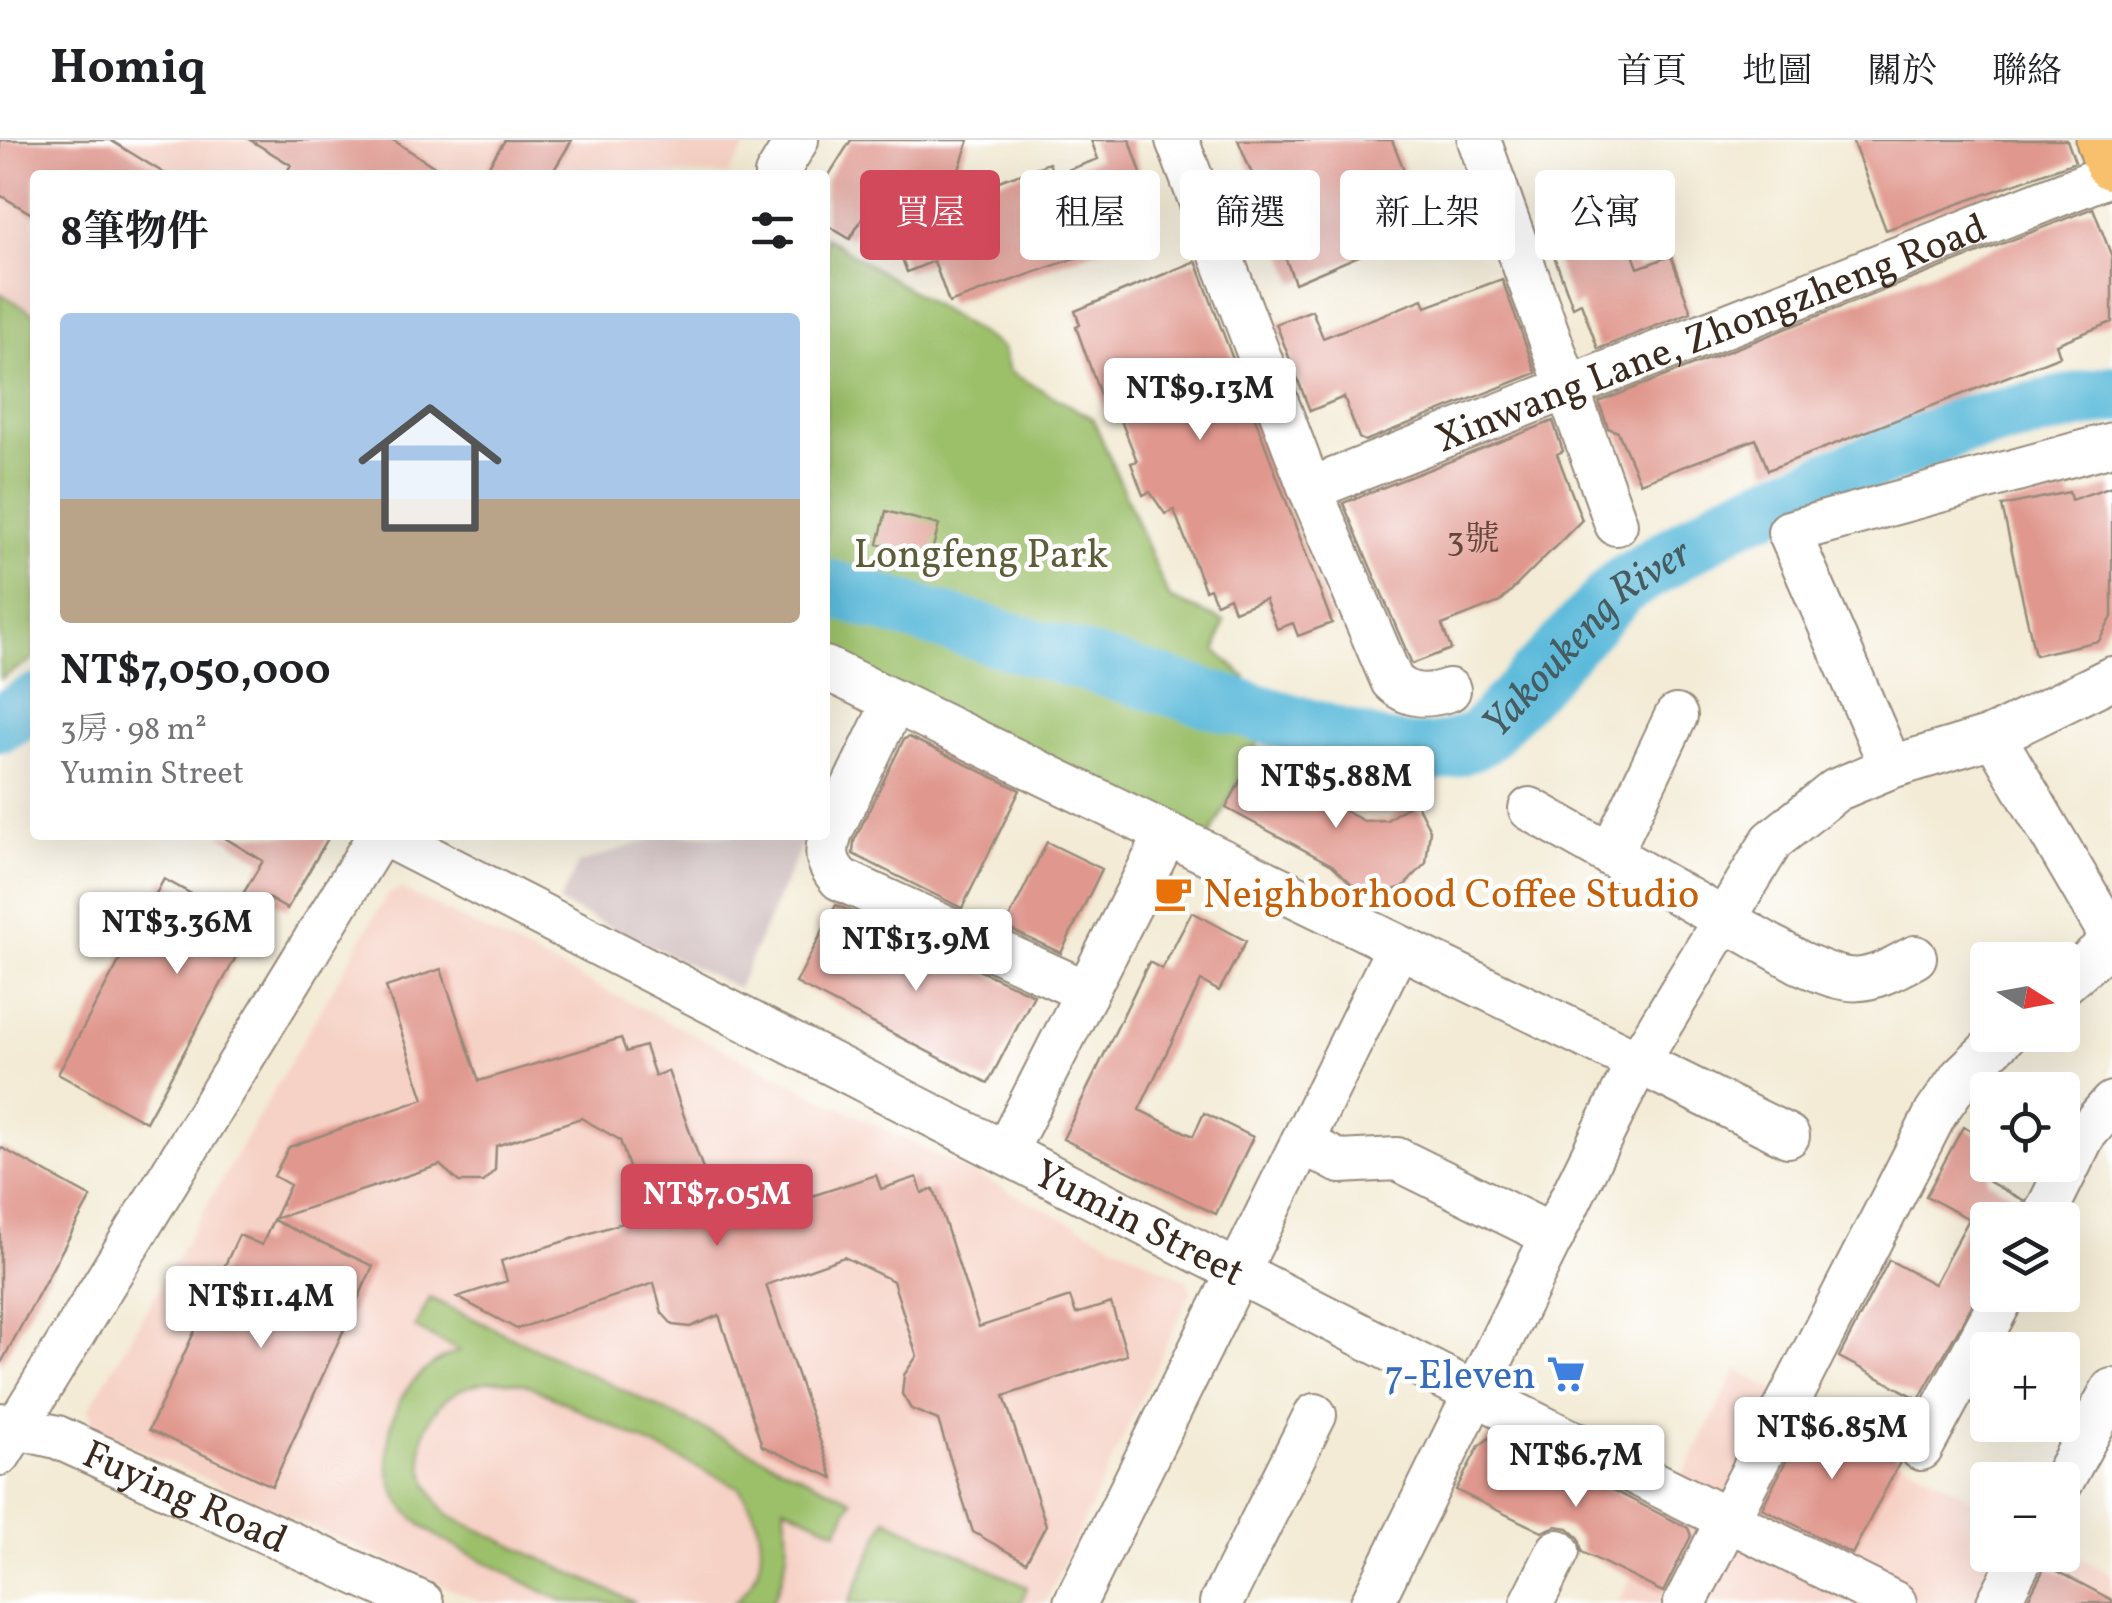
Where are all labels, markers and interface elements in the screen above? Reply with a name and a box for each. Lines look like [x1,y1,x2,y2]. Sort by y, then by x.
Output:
text: Homiq [50,36,206,103]
text: 首頁 [1617,49,1687,97]
text: 地圖 [1742,49,1812,97]
text: 關於 [1867,49,1937,97]
text: 聯絡 [1992,49,2062,97]
chip: 買屋 [860,170,1000,260]
chip: 租屋 [1020,170,1160,260]
chip: 篩選 [1180,170,1320,260]
chip: 新上架 [1340,170,1515,260]
chip: 公寓 [1535,170,1675,260]
street label: Xinwang Lane, Zhongzheng Road [1428,202,1996,469]
icon: filters [745,203,800,258]
text: 8筆物件 [60,205,209,264]
pin: NT$9.13M [1097,358,1303,443]
text: NT$9.13M [1126,368,1274,412]
icon: home [340,378,520,558]
house number: 3號 [1447,517,1499,565]
water label: Yakoukeng River [1470,526,1704,753]
park label: Longfeng Park [854,529,1108,585]
text: NT$7,050,000 [60,643,331,702]
text: 3房 · 98 m² [60,709,207,753]
pin: NT$5.88M [1233,746,1439,831]
text: Yumin Street [60,753,244,797]
text: NT$5.88M [1260,756,1412,800]
place label: Neighborhood Coffee Studio [1203,869,1699,925]
cafe icon: Neighborhood Coffee Studio [1152,872,1194,914]
pin: NT$3.36M [74,892,280,977]
text: NT$3.36M [101,902,253,946]
pin: NT$13.9M [813,909,1019,994]
text: NT$13.9M [842,919,990,963]
north arrow [1970,942,2080,1052]
map controls [1970,942,2080,1572]
button: locate [1970,1072,2080,1182]
street label: Yumin Street [1023,1148,1253,1303]
pin: NT$7.05M [614,1164,820,1249]
text: NT$7.05M [643,1174,791,1218]
button: layers [1970,1202,2080,1312]
pin: NT$11.4M [158,1266,364,1351]
text: NT$11.4M [188,1276,334,1320]
button: + [1970,1332,2080,1442]
place label: 7-Eleven [1385,1350,1536,1406]
supermarket icon: 7-Eleven [1545,1353,1587,1395]
pin: NT$6.85M [1729,1397,1935,1482]
text: NT$6.85M [1756,1407,1908,1451]
pin: NT$6.7M [1484,1425,1668,1510]
street label: Fuying Road [73,1428,295,1570]
text: NT$6.7M [1509,1435,1643,1479]
button: − [1970,1462,2080,1572]

